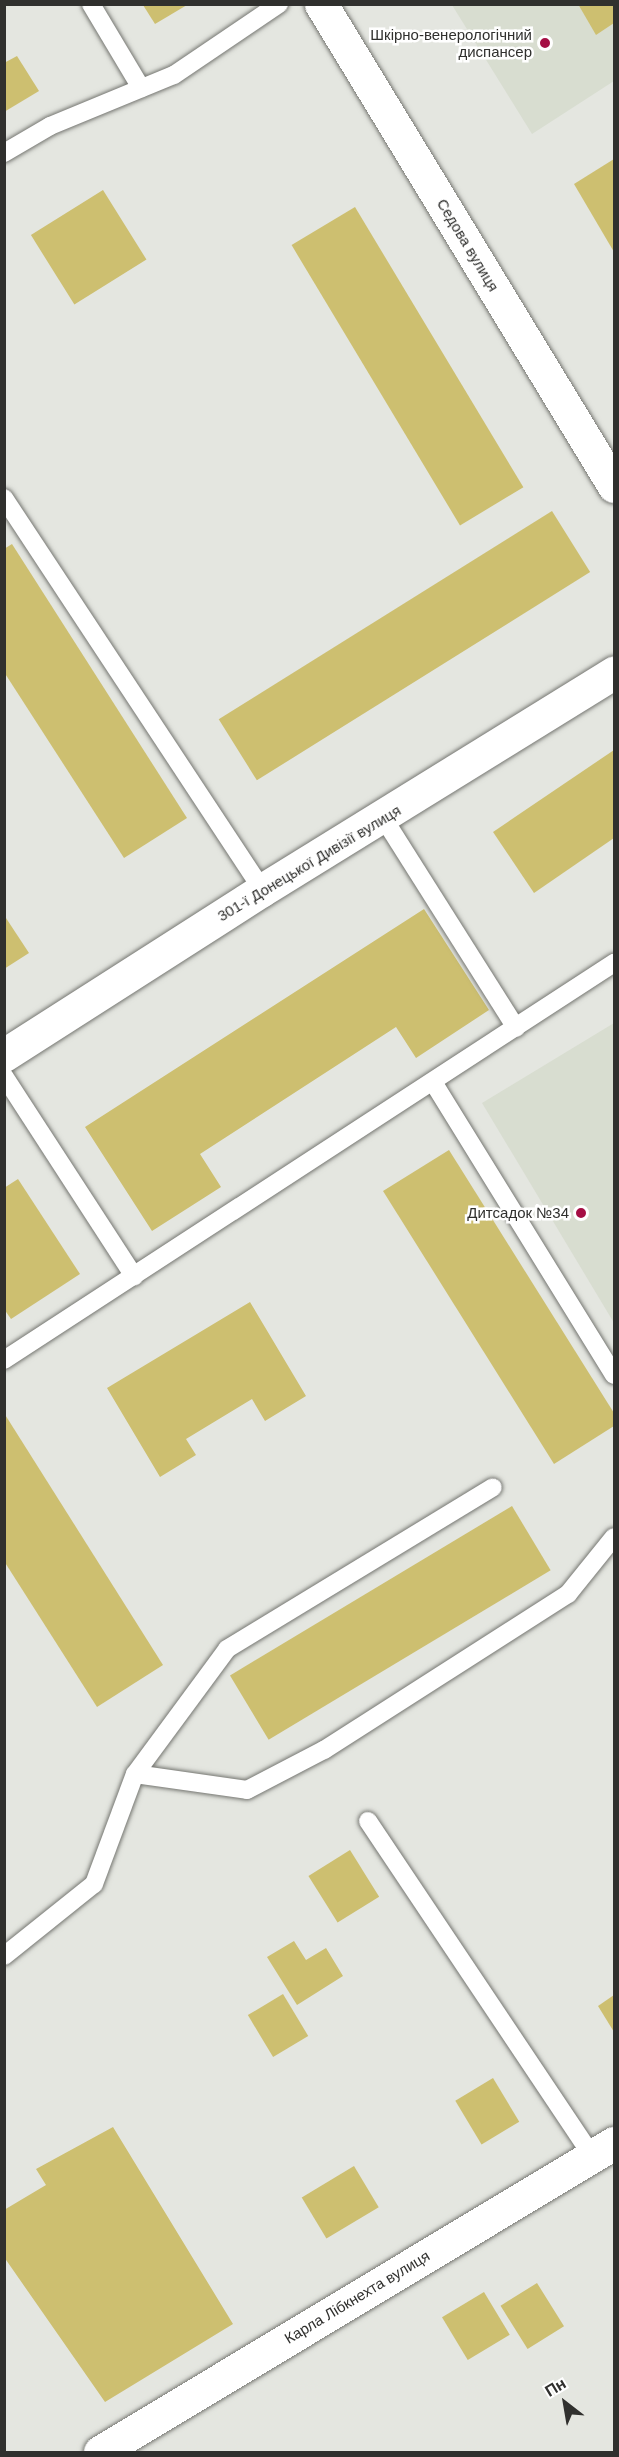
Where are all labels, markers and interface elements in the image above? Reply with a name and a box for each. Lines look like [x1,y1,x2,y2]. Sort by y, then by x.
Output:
place label: Шкірно-венерологічний диспансер [370,25,532,60]
marker: Шкірно-венерологічний диспансер [536,34,554,52]
street label: Седова вулиця [433,195,503,295]
street label: 301-ї Донецької Дивізії вулиця [214,801,404,925]
place label: Дитсадок №34 [467,1204,569,1222]
marker: Дитсадок №34 [574,1206,588,1220]
street label: Карла Лібкнехта вулиця [281,2247,433,2347]
north arrow [535,2373,595,2433]
text: Пн [542,2374,569,2400]

